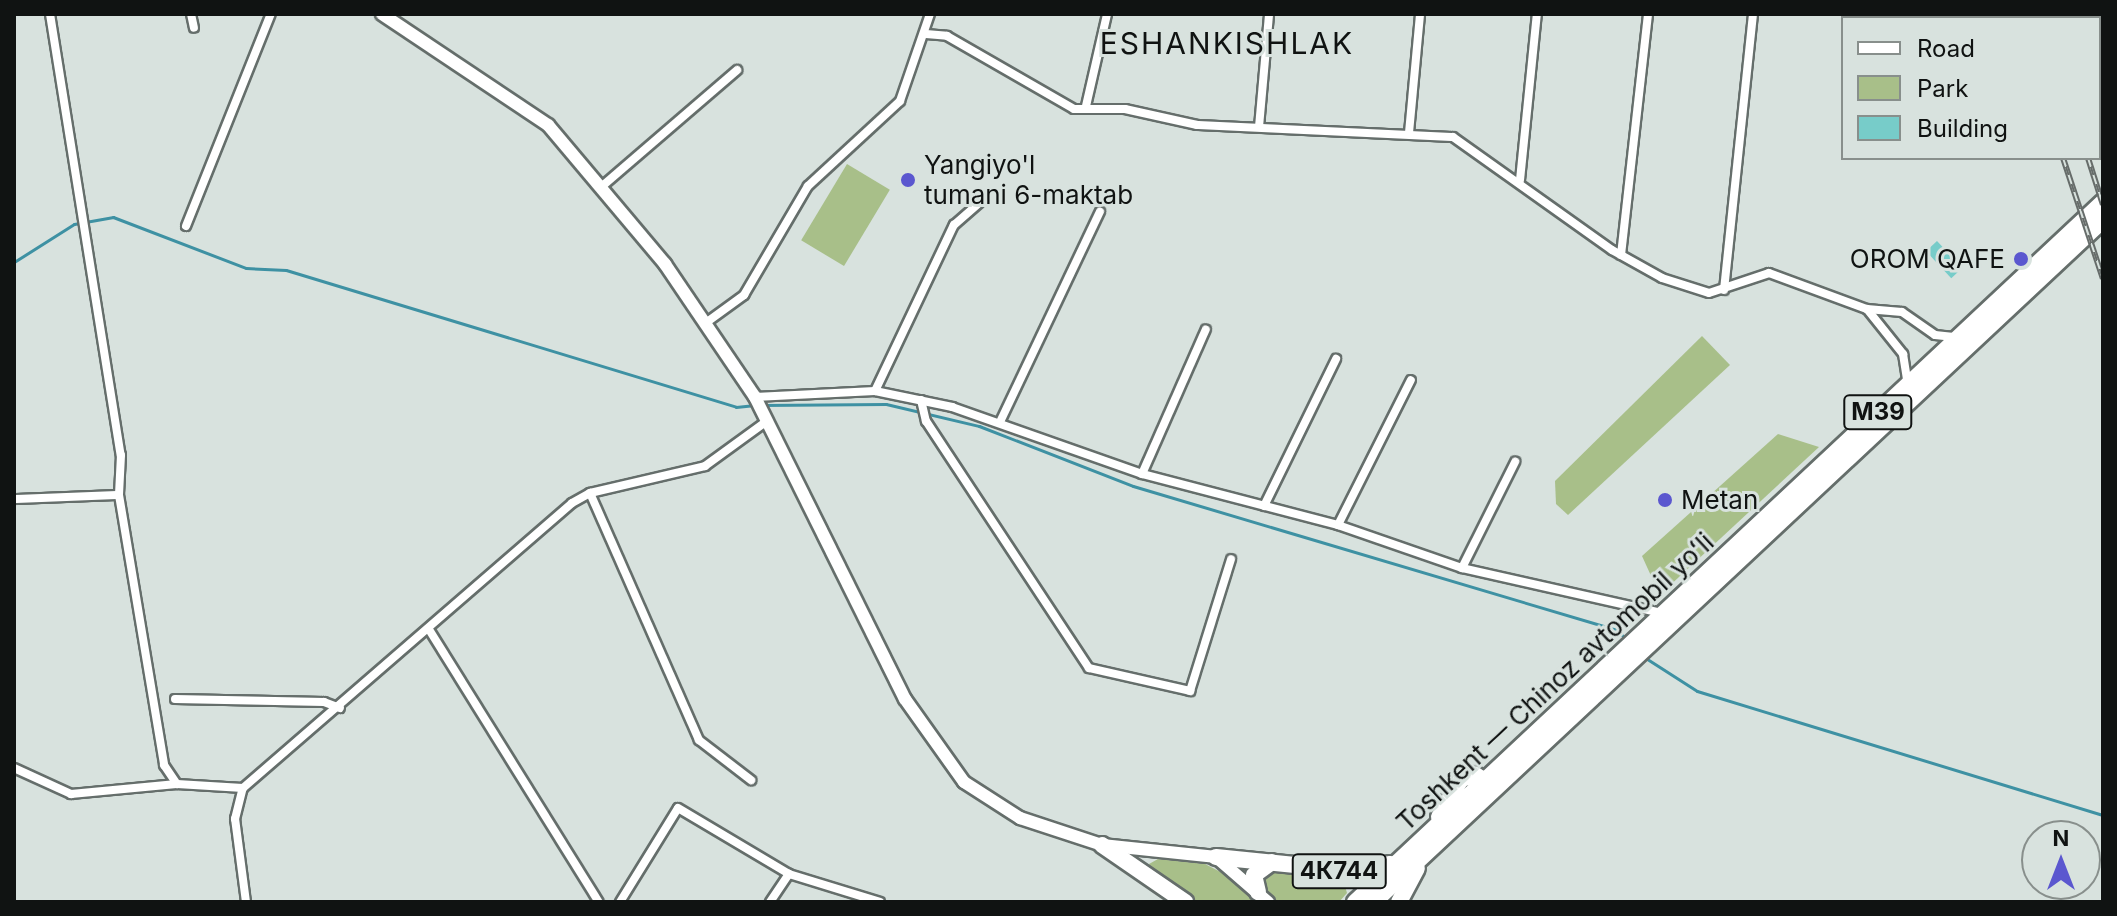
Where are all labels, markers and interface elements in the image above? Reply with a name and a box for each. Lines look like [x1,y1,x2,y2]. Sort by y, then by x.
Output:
legend [1841,16,2101,160]
district label: ESHANKISHLAK [1100,25,1354,61]
text: Road [1917,34,1975,63]
text: Park [1917,74,1968,103]
text: Building [1917,114,2008,143]
place label: Yangiyo'l tumani 6-maktab [924,149,1133,210]
marker: Yangiyo'l tumani 6-maktab [899,171,917,189]
place label: OROM QAFE [1850,243,2005,275]
marker: OROM QAFE [2012,250,2030,268]
road number: M39 [1842,392,1914,432]
place label: Metan [1681,484,1758,516]
marker: Metan [1656,491,1674,509]
street label: Toshkent — Chinoz avtomobil yoʻli [1390,527,1720,837]
north arrow [2021,820,2101,900]
text: N [2053,825,2069,851]
road number: 4К744 [1291,851,1387,891]

